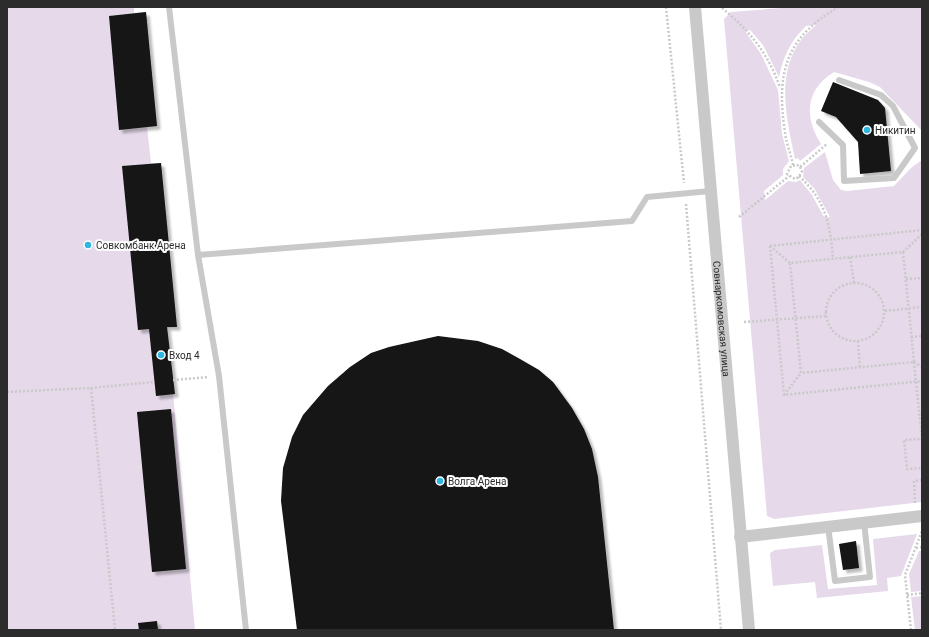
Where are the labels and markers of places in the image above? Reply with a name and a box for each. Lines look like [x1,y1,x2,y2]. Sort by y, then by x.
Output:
marker: Никитин [862,125,872,135]
place label: Никитин [875,125,915,136]
marker: Совкомбанк Арена [83,240,93,250]
place label: Совкомбанк Арена [96,240,186,251]
marker: Вход 4 [156,350,166,360]
place label: Вход 4 [169,350,200,361]
marker: Волга Арена [435,476,445,486]
place label: Волга Арена [448,476,506,487]

